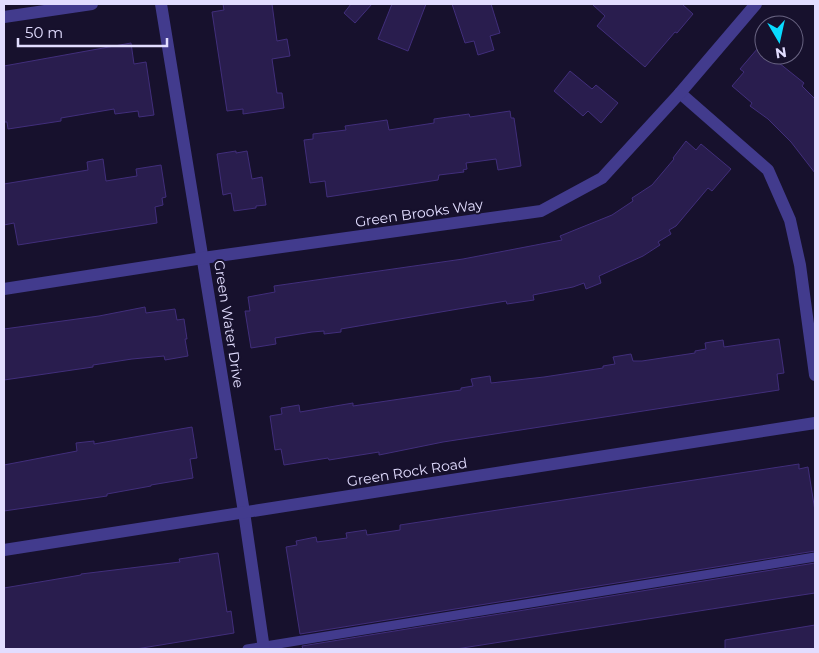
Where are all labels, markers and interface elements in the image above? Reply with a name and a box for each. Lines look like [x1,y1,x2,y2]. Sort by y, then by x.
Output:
scale bar [18,15,166,47]
north arrow [754,15,804,65]
text: 50 m [25,23,63,42]
text: N [774,43,788,63]
street label: Green Brooks Way [354,195,484,231]
street label: Green Water Drive [210,259,248,389]
street label: Green Rock Road [346,454,468,490]

